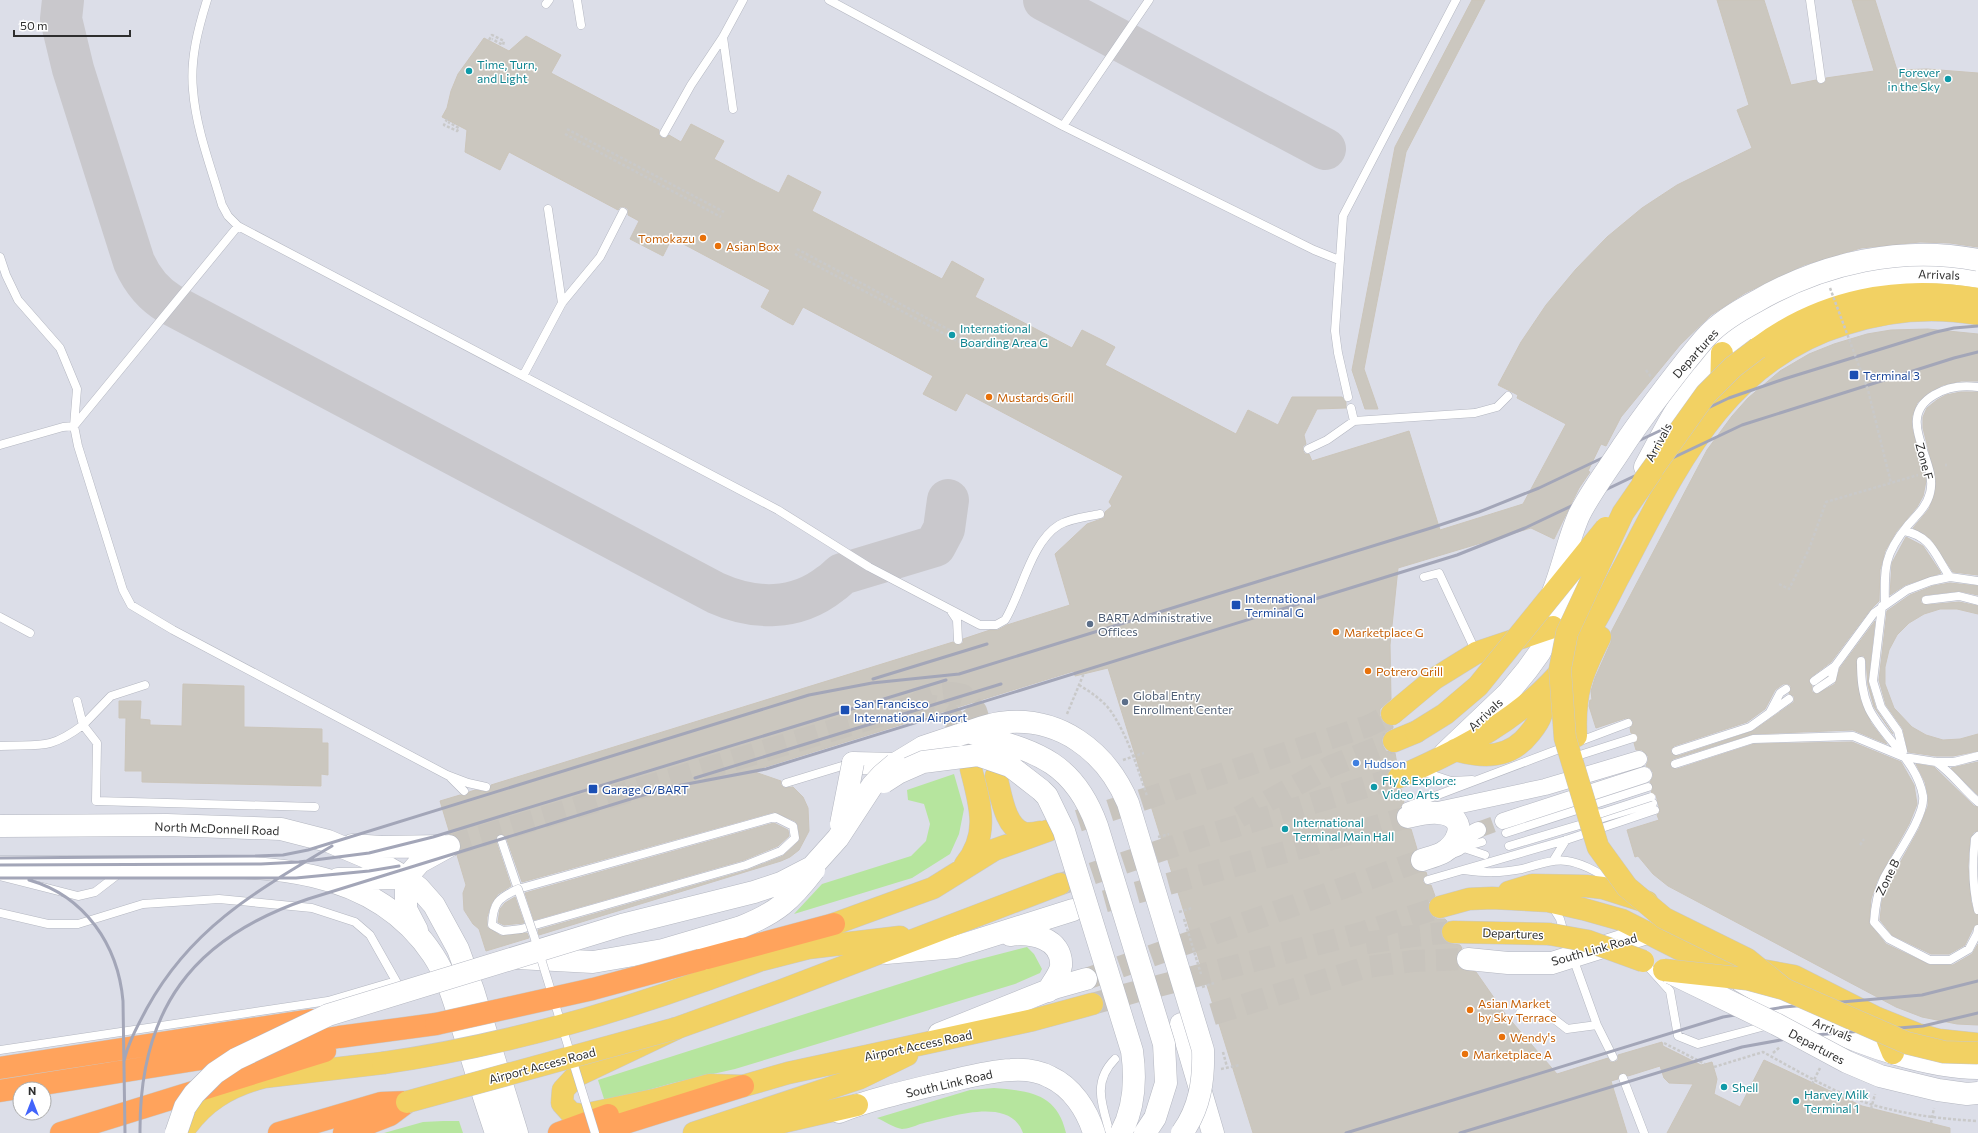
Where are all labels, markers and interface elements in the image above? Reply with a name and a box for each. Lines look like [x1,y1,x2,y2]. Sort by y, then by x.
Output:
scale bar [14,12,130,38]
text: 50 m [20,18,48,32]
place label: Time, Turn, and Light [477,57,538,85]
place label: Forever in the Sky [1888,65,1940,93]
marker: Time, Turn, and Light [464,66,474,76]
marker: Forever in the Sky [1943,74,1953,84]
place label: Tomokazu [638,231,695,245]
marker: Tomokazu [698,233,708,243]
place label: Asian Box [726,239,780,253]
marker: Asian Box [713,241,723,251]
street label: Arrivals [1918,266,1960,282]
place label: International Boarding Area G [960,321,1048,349]
street label: Departures [1669,326,1721,380]
marker: International Boarding Area G [947,330,957,340]
place label: Terminal 3 [1863,368,1920,382]
marker: Terminal 3 [1848,369,1860,381]
place label: Mustards Grill [997,390,1074,404]
marker: Mustards Grill [984,392,994,402]
street label: Arrivals [1642,420,1674,464]
street label: Zone F [1913,441,1937,481]
place label: International Terminal G [1245,591,1316,619]
marker: International Terminal G [1230,599,1242,611]
place label: BART Administrative Offices [1098,610,1212,638]
marker: BART Administrative Offices [1085,619,1095,629]
place label: Marketplace G [1344,625,1424,639]
marker: Marketplace G [1331,627,1341,637]
place label: Potrero Grill [1376,664,1443,678]
marker: Potrero Grill [1363,666,1373,676]
place label: Global Entry Enrollment Center [1133,688,1233,716]
street label: Arrivals [1465,695,1505,733]
place label: San Francisco International Airport [854,696,967,724]
marker: Global Entry Enrollment Center [1120,697,1130,707]
marker: San Francisco International Airport [839,704,851,716]
place label: Hudson [1364,756,1406,770]
marker: Hudson [1351,758,1361,768]
place label: Fly & Explore: Video Arts [1382,773,1456,801]
place label: Garage G/BART [602,782,689,796]
marker: Fly & Explore: Video Arts [1369,782,1379,792]
marker: Garage G/BART [587,783,599,795]
place label: International Terminal Main Hall [1293,815,1394,843]
street label: North McDonnell Road [154,819,280,837]
marker: International Terminal Main Hall [1280,824,1290,834]
street label: Zone B [1872,856,1902,897]
street label: Departures [1482,925,1544,941]
street label: South Link Road [1549,930,1639,968]
place label: Asian Market by Sky Terrace [1478,996,1557,1024]
marker: Asian Market by Sky Terrace [1465,1005,1475,1015]
street label: Arrivals [1811,1014,1855,1044]
street label: Departures [1787,1025,1847,1067]
street label: Airport Access Road [863,1027,973,1063]
place label: Wendy's [1510,1030,1556,1044]
marker: Wendy's [1497,1032,1507,1042]
street label: Airport Access Road [487,1044,597,1086]
place label: Marketplace A [1473,1047,1552,1061]
marker: Marketplace A [1460,1049,1470,1059]
street label: South Link Road [904,1066,994,1100]
place label: Shell [1732,1080,1758,1094]
north arrow [12,1081,52,1121]
marker: Shell [1719,1082,1729,1092]
text: N [28,1084,36,1097]
place label: Harvey Milk Terminal 1 [1804,1087,1869,1115]
marker: Harvey Milk Terminal 1 [1791,1096,1801,1106]

